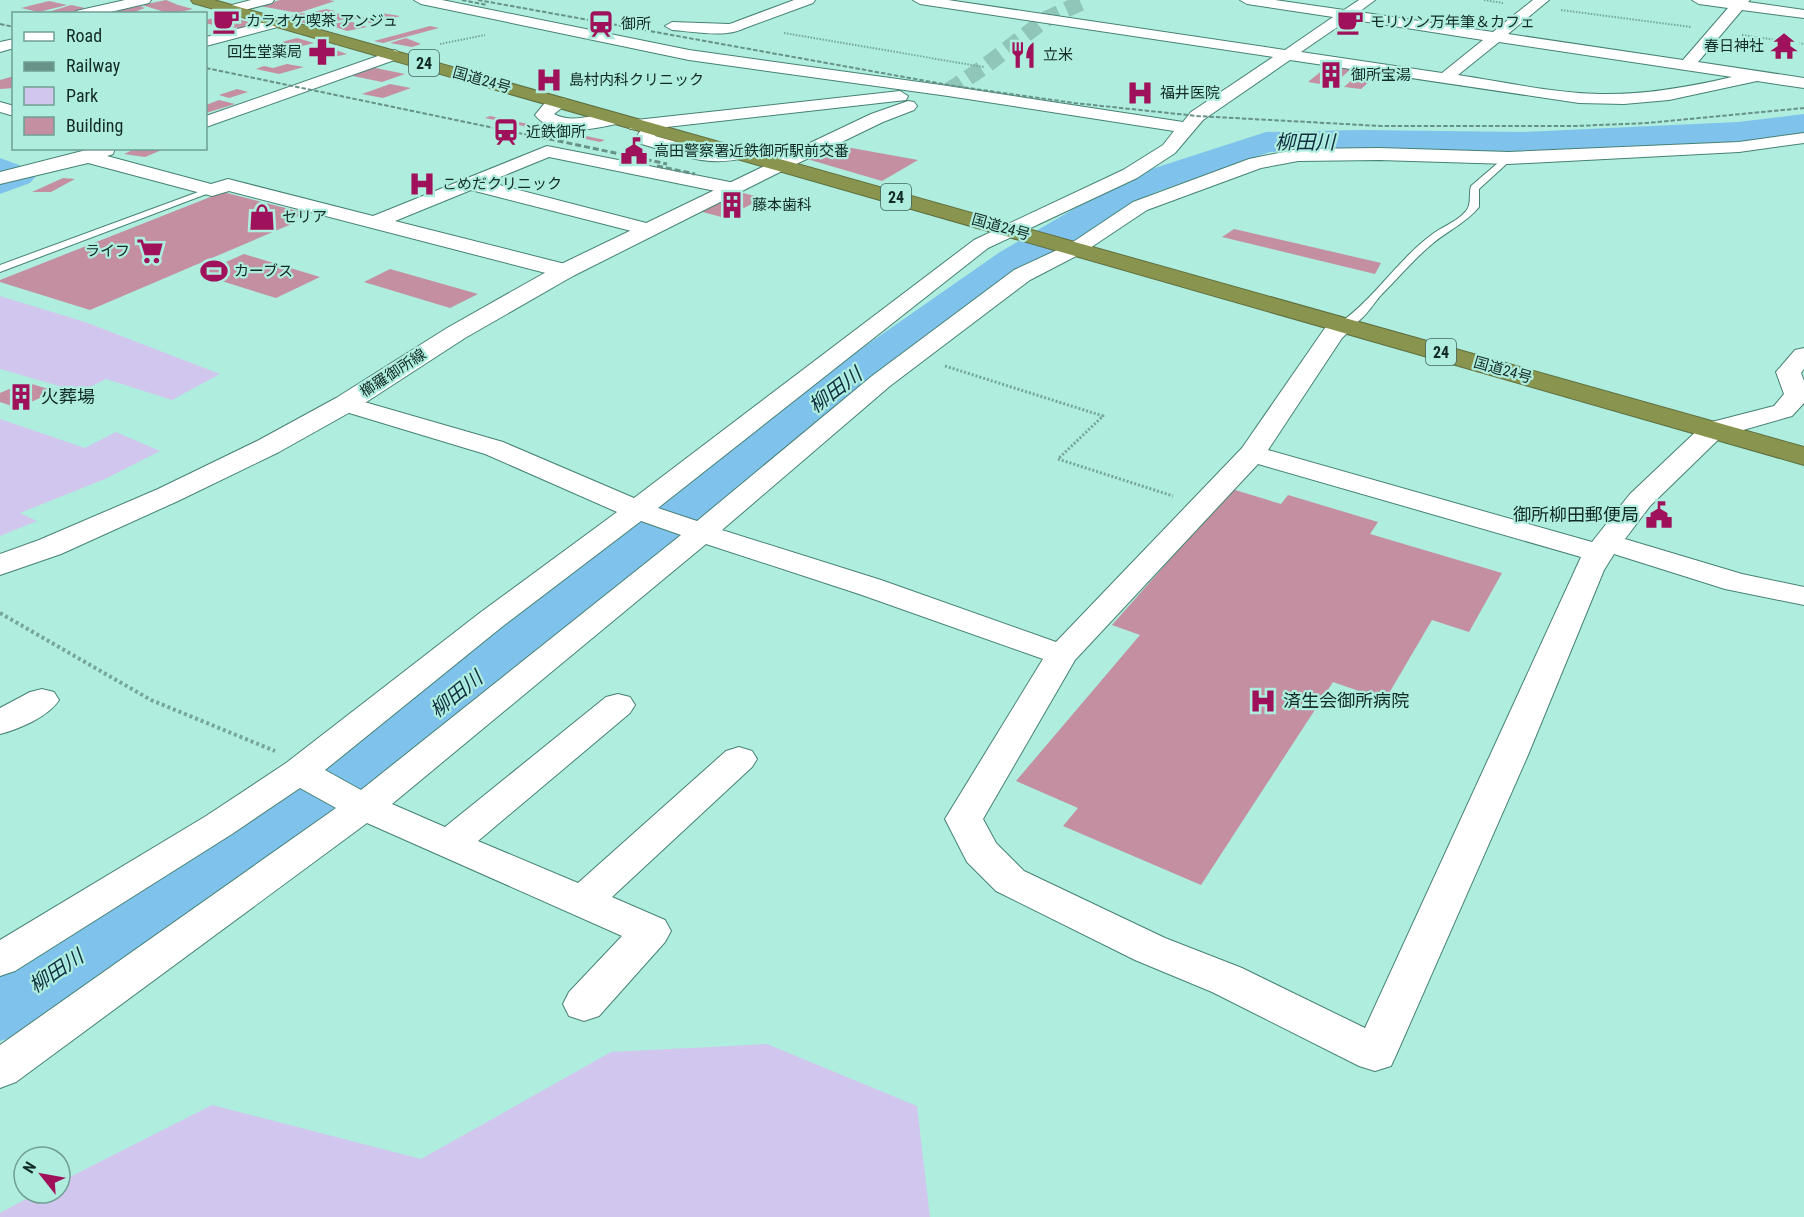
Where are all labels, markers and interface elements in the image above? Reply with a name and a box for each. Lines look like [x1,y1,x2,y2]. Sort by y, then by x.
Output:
cafe icon: カラオケ喫茶 アンジュ [211,6,241,36]
cafe icon: モリソン万年筆＆カフェ [1335,7,1365,37]
station icon: 御所 [586,9,616,39]
legend [12,12,207,150]
place label: カラオケ喫茶 アンジュ [246,12,398,30]
place label: モリソン万年筆＆カフェ [1370,13,1535,31]
place label: 御所 [621,15,651,33]
text: Road [66,25,102,46]
temple icon: 春日神社 [1769,31,1799,61]
pharmacy icon: 回生堂薬局 [307,37,337,67]
place label: 春日神社 [1704,37,1764,55]
restaurant icon: 立米 [1008,40,1038,70]
place label: 回生堂薬局 [227,43,302,61]
place label: 立米 [1043,46,1073,64]
road number: 24 [409,50,439,76]
text: Railway [66,55,121,76]
building icon: 御所宝湯 [1316,60,1346,90]
street label: 国道24号 [451,63,513,97]
hospital icon: 島村内科クリニック [534,65,564,95]
place label: 御所宝湯 [1351,66,1411,84]
place label: 島村内科クリニック [569,71,704,89]
hospital icon: 福井医院 [1125,78,1155,108]
place label: 福井医院 [1160,84,1220,102]
text: Park [66,85,98,106]
text: Building [66,115,123,136]
station icon: 近鉄御所 [491,117,521,147]
place label: 近鉄御所 [526,123,586,141]
water label: 柳田川 [1275,130,1337,154]
public building icon: 高田警察署近鉄御所駅前交番 [619,136,649,166]
place label: 高田警察署近鉄御所駅前交番 [654,142,849,160]
hospital icon: こめだクリニック [407,169,437,199]
place label: こめだクリニック [442,175,562,193]
road number: 24 [881,184,911,210]
building icon: 藤本歯科 [717,190,747,220]
place label: 藤本歯科 [752,196,812,214]
shop icon: セリア [247,202,277,232]
place label: セリア [282,208,327,226]
street label: 国道24号 [970,210,1032,244]
supermarket icon: ライフ [135,236,165,266]
place label: ライフ [85,242,130,260]
sports icon: カーブス [199,256,229,286]
place label: カーブス [234,262,293,280]
road number: 24 [1426,339,1456,365]
street label: 櫛羅御所線 [357,345,429,401]
street label: 国道24号 [1472,353,1534,387]
water label: 柳田川 [804,361,868,418]
building icon: 火葬場 [6,382,36,412]
place label: 火葬場 [41,386,95,407]
public building icon: 御所柳田郵便局 [1644,500,1674,530]
place label: 御所柳田郵便局 [1513,504,1639,525]
water label: 柳田川 [425,665,488,722]
hospital icon: 済生会御所病院 [1248,686,1278,716]
place label: 済生会御所病院 [1283,690,1409,711]
water label: 柳田川 [24,943,89,998]
north arrow [12,1145,72,1205]
text: N [19,1158,40,1177]

